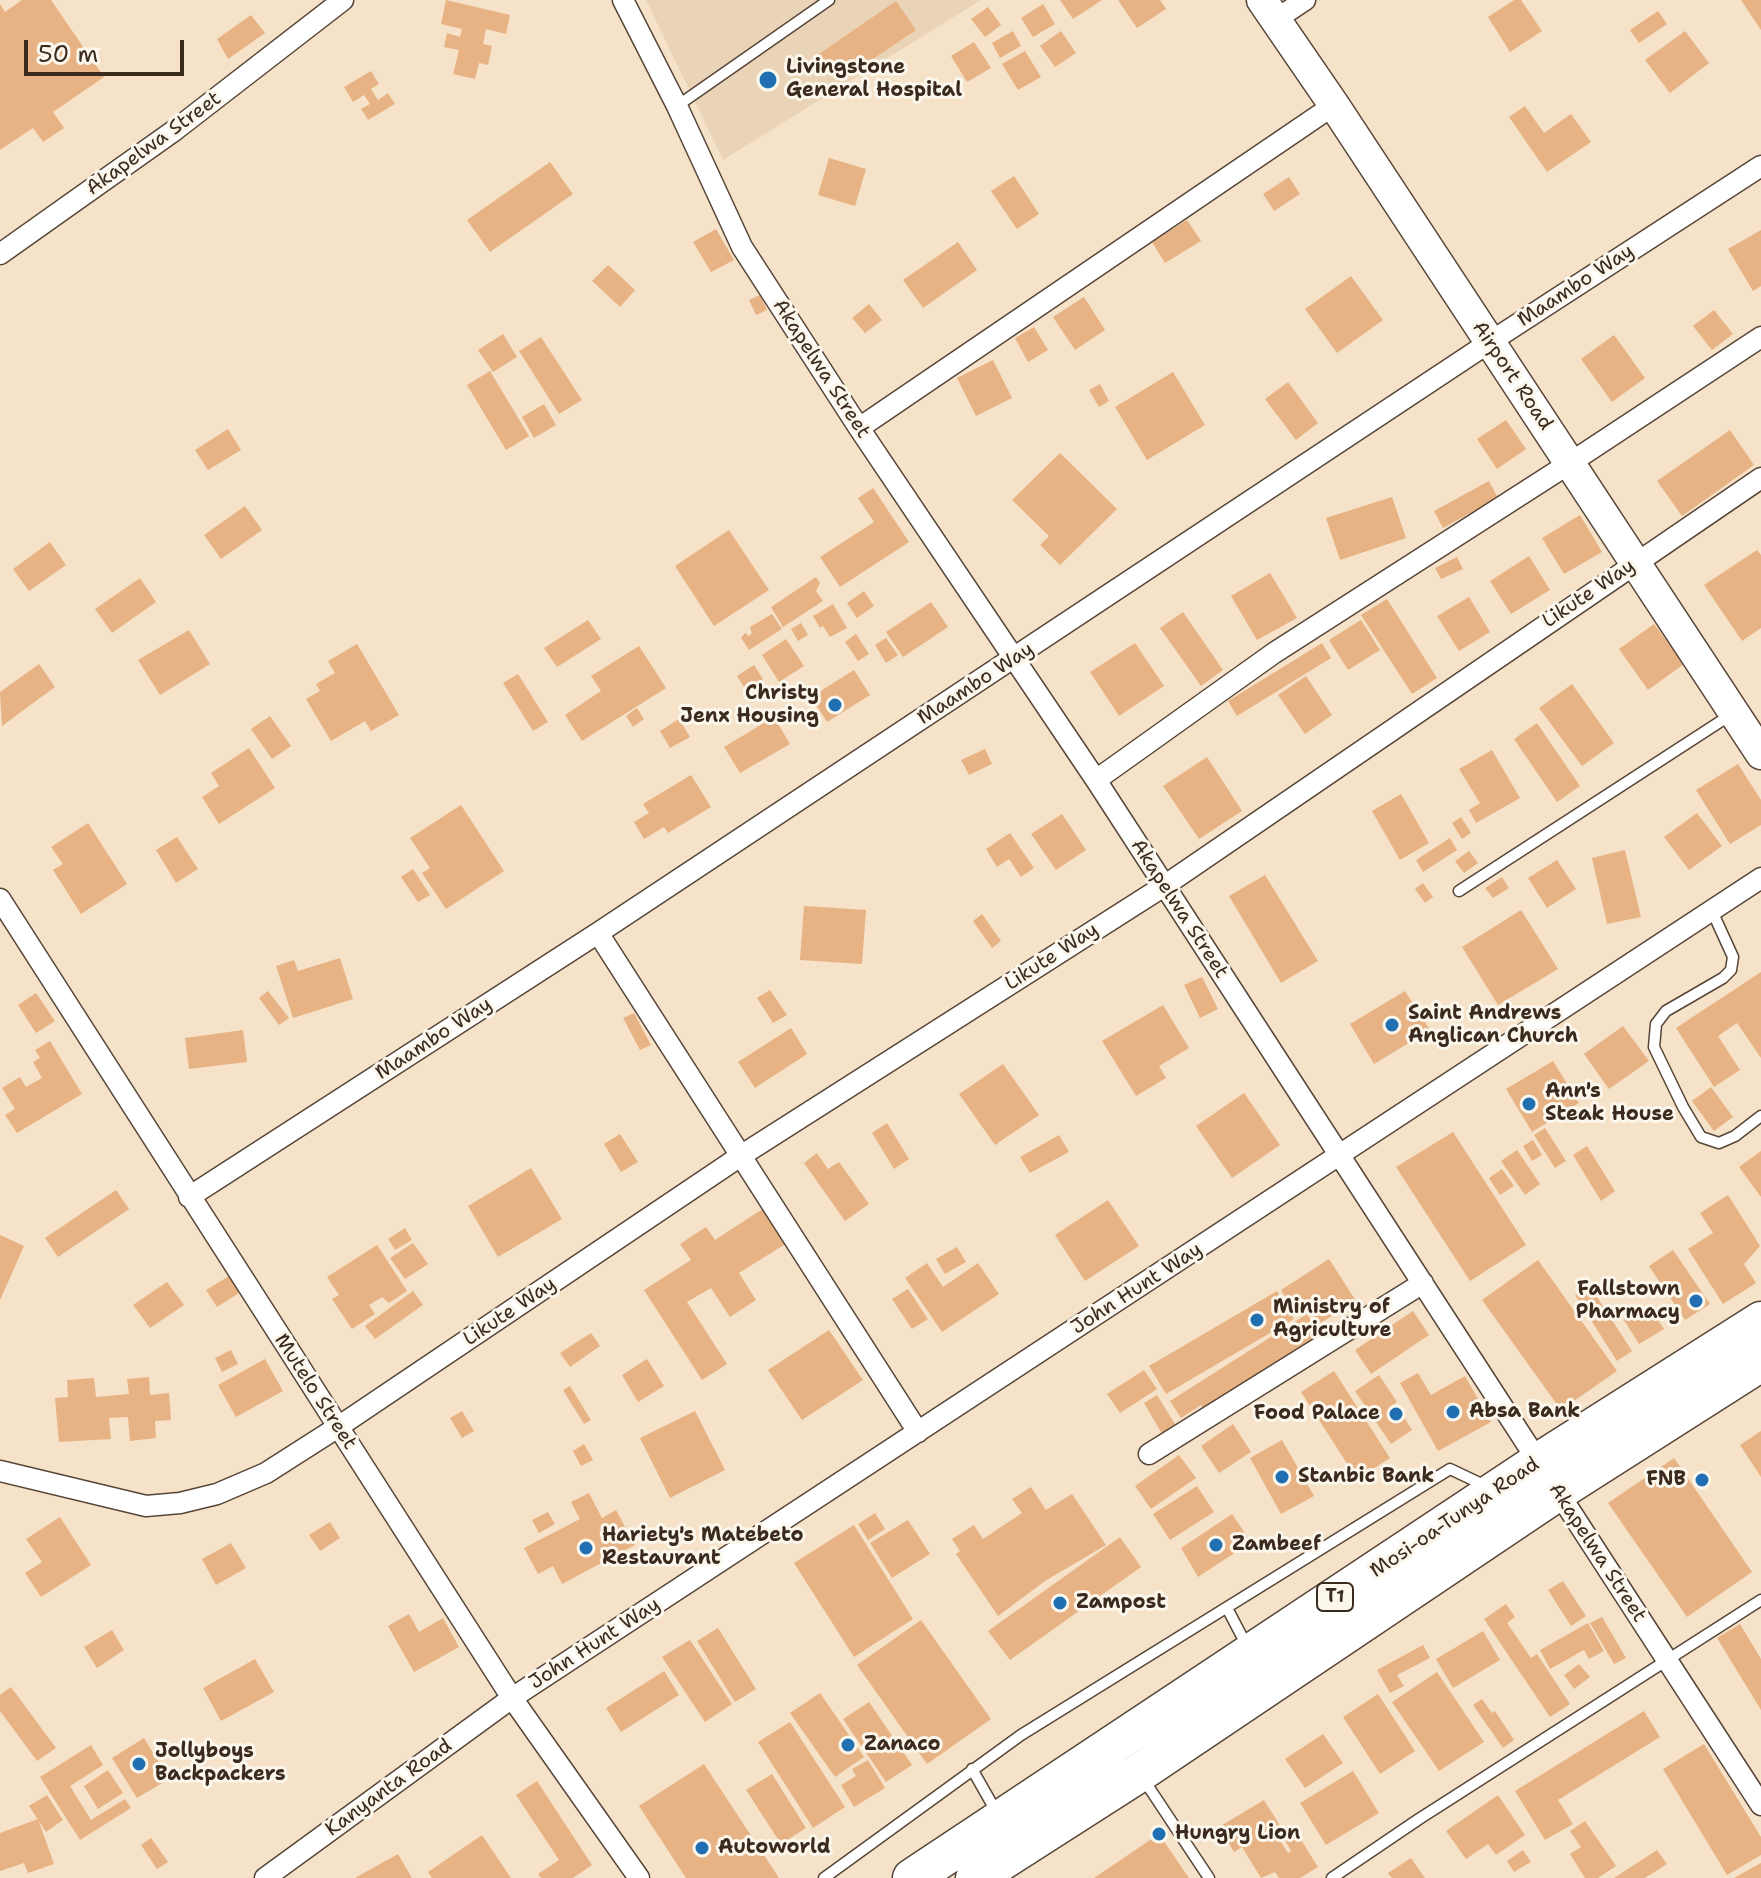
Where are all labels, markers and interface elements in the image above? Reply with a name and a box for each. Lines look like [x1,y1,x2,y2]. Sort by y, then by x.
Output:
scale bar [28,24,188,74]
text: 50 m [38,38,98,70]
place label: Livingstone General Hospital [786,56,962,103]
marker: Livingstone General Hospital [757,69,779,91]
street label: Akapelwa Street [82,87,226,201]
street label: Maambo Way [1513,239,1639,333]
street label: Akapelwa Street [767,295,875,443]
street label: Airport Road [1467,317,1557,435]
street label: Likute Way [1538,554,1640,634]
street label: Maambo Way [913,637,1039,731]
place label: Christy Jenx Housing [680,682,819,729]
marker: Christy Jenx Housing [826,696,844,714]
street label: Akapelwa Street [1125,835,1233,983]
street label: Likute Way [1001,918,1103,996]
street label: Maambo Way [371,992,497,1086]
place label: Saint Andrews Anglican Church [1408,1002,1578,1049]
marker: Saint Andrews Anglican Church [1383,1016,1401,1034]
place label: Ann's Steak House [1545,1080,1674,1127]
marker: Ann's Steak House [1520,1095,1538,1113]
street label: John Hunt Way [1067,1238,1207,1340]
street label: Likute Way [459,1272,561,1352]
place label: Fallstown Pharmacy [1576,1278,1680,1325]
marker: Fallstown Pharmacy [1687,1292,1705,1310]
place label: Ministry of Agriculture [1273,1296,1392,1343]
marker: Ministry of Agriculture [1248,1311,1266,1329]
street label: Mutelo Street [269,1330,361,1454]
place label: Absa Bank [1469,1400,1580,1424]
place label: Food Palace [1254,1402,1380,1426]
marker: Absa Bank [1444,1403,1462,1421]
marker: Food Palace [1387,1405,1405,1423]
street label: Mosi-oa-Tunya Road [1366,1453,1544,1583]
place label: Stanbic Bank [1298,1465,1434,1489]
marker: Stanbic Bank [1273,1468,1291,1486]
place label: FNB [1646,1468,1686,1492]
marker: FNB [1693,1471,1711,1489]
street label: Akapelwa Street [1543,1479,1651,1627]
place label: Hariety's Matebeto Restaurant [602,1524,803,1571]
place label: Zambeef [1232,1533,1321,1557]
marker: Zambeef [1207,1536,1225,1554]
marker: Hariety's Matebeto Restaurant [577,1539,595,1557]
road number: T1 [1317,1583,1353,1611]
place label: Zampost [1076,1591,1166,1615]
street label: John Hunt Way [525,1593,665,1695]
marker: Zampost [1051,1594,1069,1612]
place label: Zanaco [864,1733,941,1757]
street label: Kanyanta Road [321,1734,457,1842]
marker: Zanaco [839,1736,857,1754]
place label: Jollyboys Backpackers [155,1740,286,1787]
marker: Jollyboys Backpackers [130,1755,148,1773]
place label: Hungry Lion [1175,1822,1300,1846]
marker: Hungry Lion [1150,1825,1168,1843]
place label: Autoworld [718,1836,831,1860]
marker: Autoworld [693,1839,711,1857]

